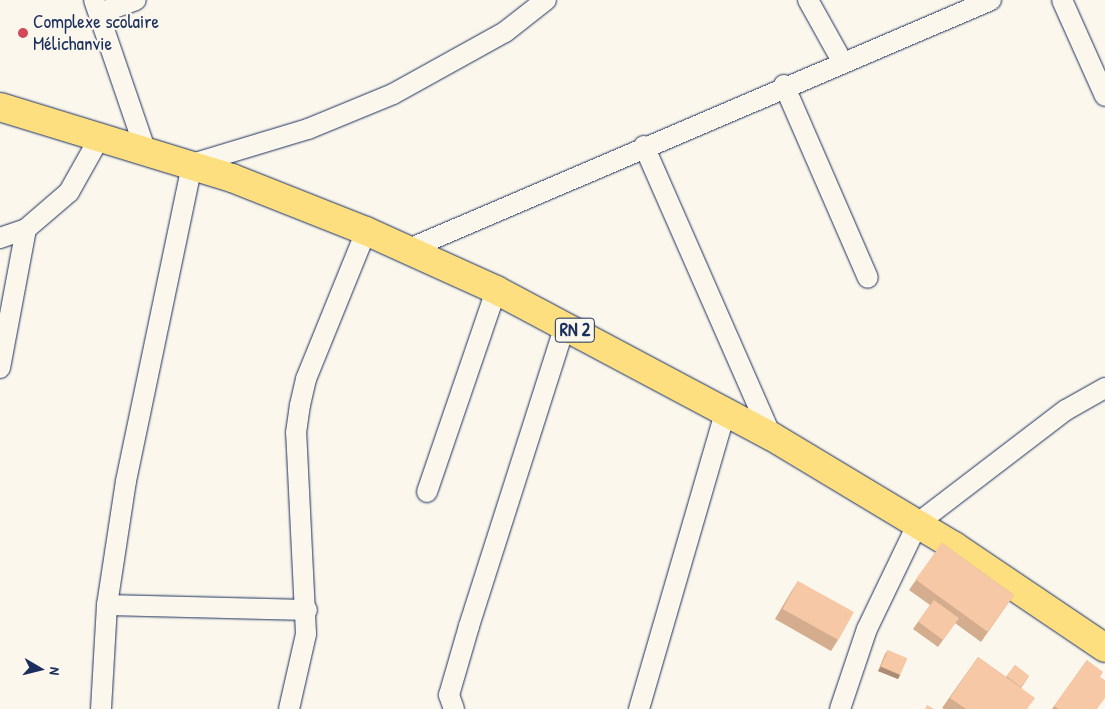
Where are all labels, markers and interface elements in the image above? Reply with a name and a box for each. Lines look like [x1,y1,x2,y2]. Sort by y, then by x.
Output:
place label: Complexe scolaire Mélichanvie [33,11,159,55]
marker: Complexe scolaire Mélichanvie [17,27,29,39]
road number: RN 2 [554,314,596,346]
north arrow [15,644,65,694]
text: N [45,666,65,676]

